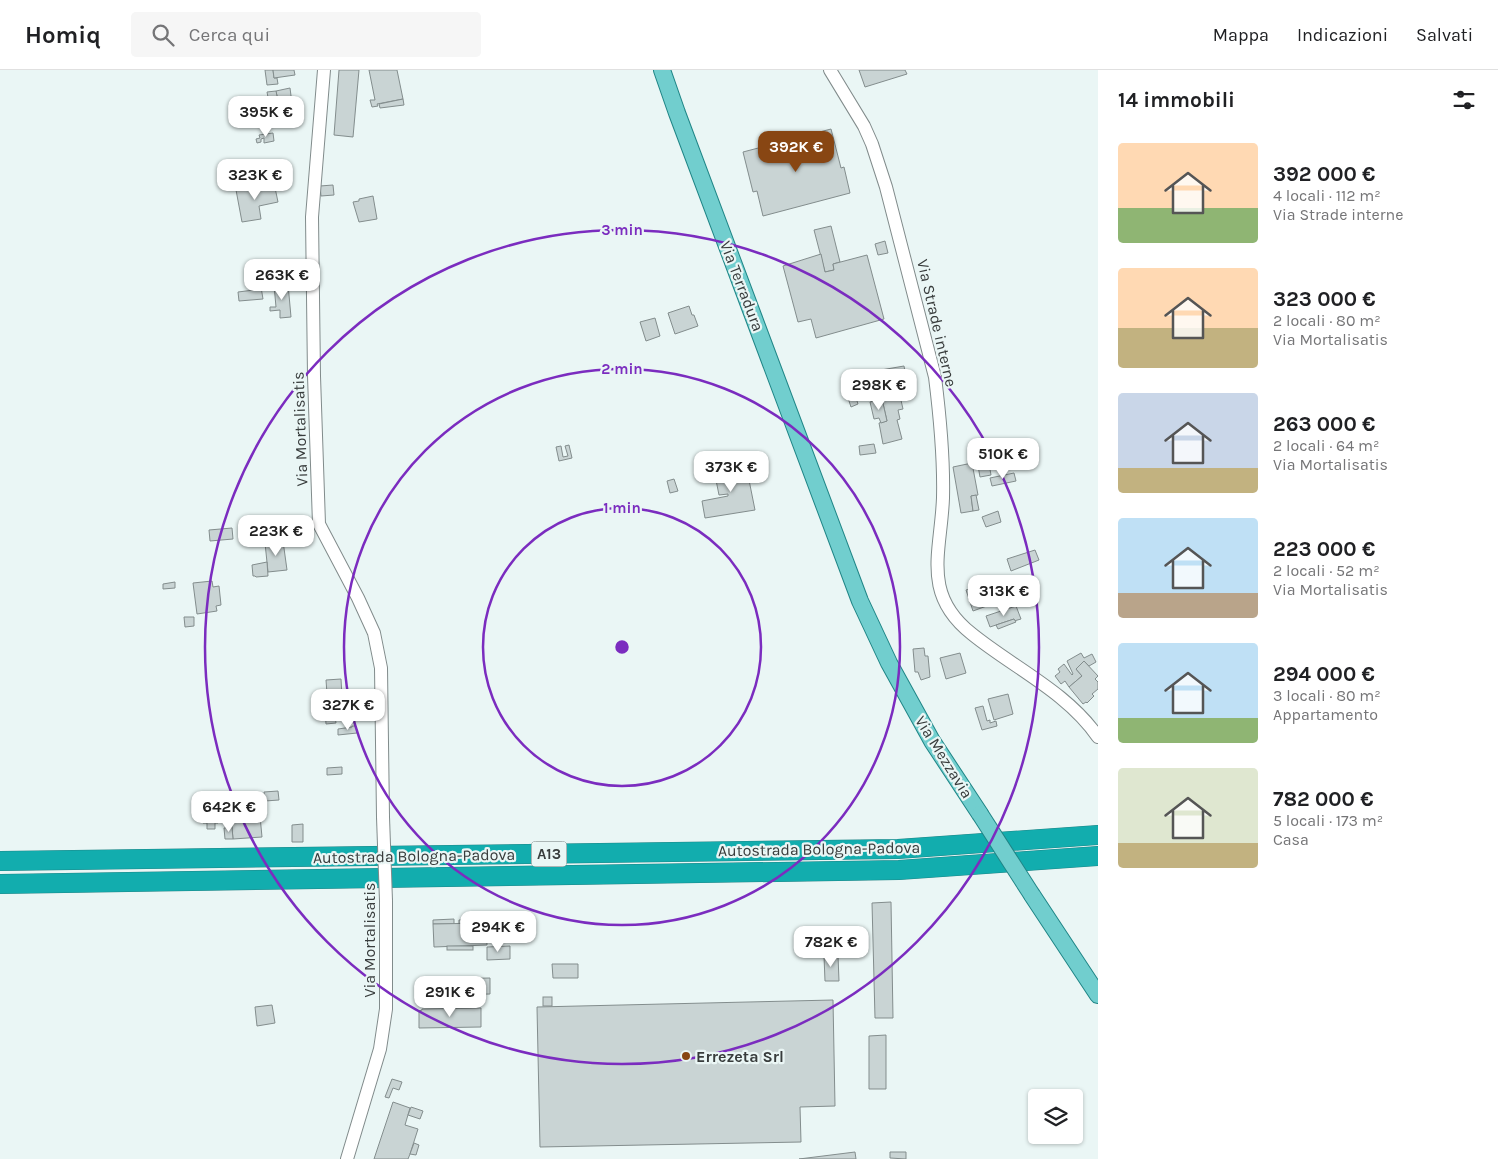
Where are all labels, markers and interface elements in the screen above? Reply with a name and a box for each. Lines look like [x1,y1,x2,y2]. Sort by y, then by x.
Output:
search box [131,12,481,57]
text: Homiq [25,21,101,49]
icon: search [149,21,177,49]
text: Cerca qui [189,24,270,46]
text: Mappa [1213,24,1269,46]
text: Indicazioni [1297,24,1388,46]
text: Salvati [1416,24,1473,46]
icon: filters [1450,86,1478,114]
text: 14 immobili [1118,88,1235,112]
pin: 395K € [225,96,307,138]
text: 395K € [239,102,293,121]
pin: 392K € [755,131,837,173]
text: 392K € [769,137,823,156]
pin: 323K € [214,158,296,201]
text: 392 000 € [1273,162,1375,186]
icon: home [1158,163,1218,223]
text: 323K € [228,165,282,184]
text: 4 locali · 112 m² [1273,186,1381,205]
text: Via Strade interne [1273,205,1403,224]
text: 3 min [601,221,643,239]
street label: Via Terradura [716,238,768,334]
street label: Via Strade interne [913,257,961,389]
pin: 263K € [241,258,323,301]
text: 263K € [255,265,309,284]
text: 323 000 € [1273,287,1376,311]
icon: home [1158,288,1218,348]
text: 2 locali · 80 m² [1273,311,1381,330]
text: Via Mortalisatis [1273,330,1388,349]
text: 2 min [601,360,643,378]
pin: 298K € [838,368,920,411]
street label: Via Mortalisatis [289,371,311,487]
text: 298K € [852,375,906,394]
text: 263 000 € [1273,412,1375,436]
icon: home [1158,413,1218,473]
text: 2 locali · 64 m² [1273,436,1379,455]
pin: 510K € [962,438,1044,480]
text: 510K € [978,444,1028,463]
pin: 373K € [690,450,772,493]
text: Via Mortalisatis [1273,455,1388,474]
text: 373K € [705,457,757,476]
text: 1 min [603,499,641,517]
pin: 223K € [235,514,317,557]
text: 223K € [249,521,303,540]
text: 223 000 € [1273,537,1375,561]
icon: home [1158,538,1218,598]
text: 2 locali · 52 m² [1273,561,1380,580]
pin: 313K € [963,574,1045,617]
text: Via Mortalisatis [1273,580,1388,599]
text: 313K € [979,581,1029,600]
centre of rings [613,638,631,656]
text: 294 000 € [1273,662,1375,686]
icon: home [1158,663,1218,723]
text: 3 locali · 80 m² [1273,686,1381,705]
pin: 327K € [307,688,389,731]
text: 327K € [322,695,374,714]
text: Appartamento [1273,705,1378,724]
street label: Via Mezzavia [911,712,977,802]
text: 782 000 € [1273,787,1374,811]
icon: home [1158,788,1218,848]
pin: 642K € [188,790,270,833]
text: 642K € [202,797,256,816]
text: 5 locali · 173 m² [1273,811,1383,830]
text: Casa [1273,830,1309,849]
street label: Autostrada Bologna-Padova [718,838,920,860]
road number: A13 [532,842,566,866]
street label: Autostrada Bologna-Padova [313,845,515,867]
street label: Via Mortalisatis [360,883,379,997]
pin: 294K € [457,910,539,953]
text: 294K € [471,917,525,936]
pin: 782K € [790,926,872,968]
text: 782K € [805,932,857,951]
pin: 291K € [409,976,491,1018]
text: 291K € [425,982,475,1001]
place label: Errezeta Srl [696,1047,784,1066]
marker: Errezeta Srl [680,1050,692,1062]
map controls [1028,1089,1083,1144]
button: layers [1028,1089,1083,1144]

